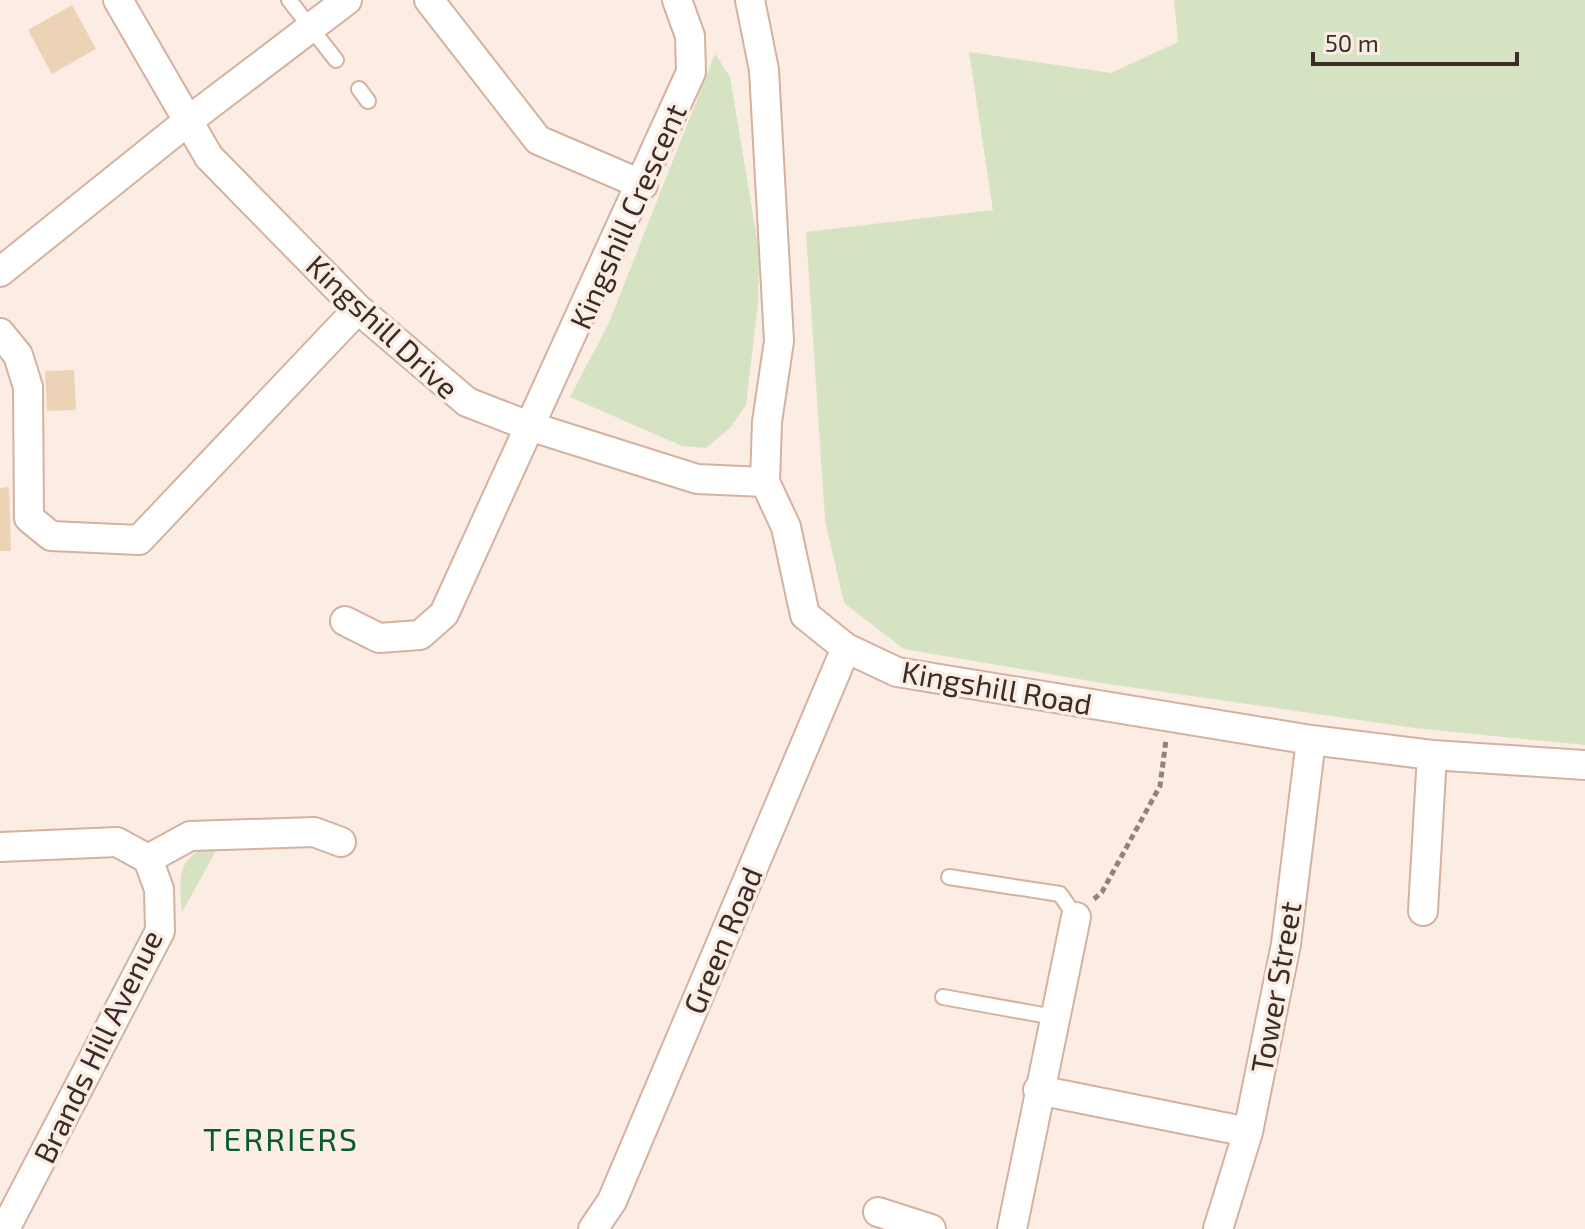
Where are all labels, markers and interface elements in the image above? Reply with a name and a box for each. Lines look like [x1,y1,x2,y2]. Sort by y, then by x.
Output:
scale bar [1313,16,1517,66]
text: 50 m [1325,28,1379,57]
street label: Kingshill Crescent [561,98,693,334]
street label: Kingshill Drive [300,247,466,405]
street label: Kingshill Road [899,653,1095,721]
street label: Green Road [675,861,769,1019]
street label: Tower Street [1242,899,1308,1075]
street label: Brands Hill Avenue [25,924,169,1168]
district label: TERRIERS [203,1119,359,1157]

